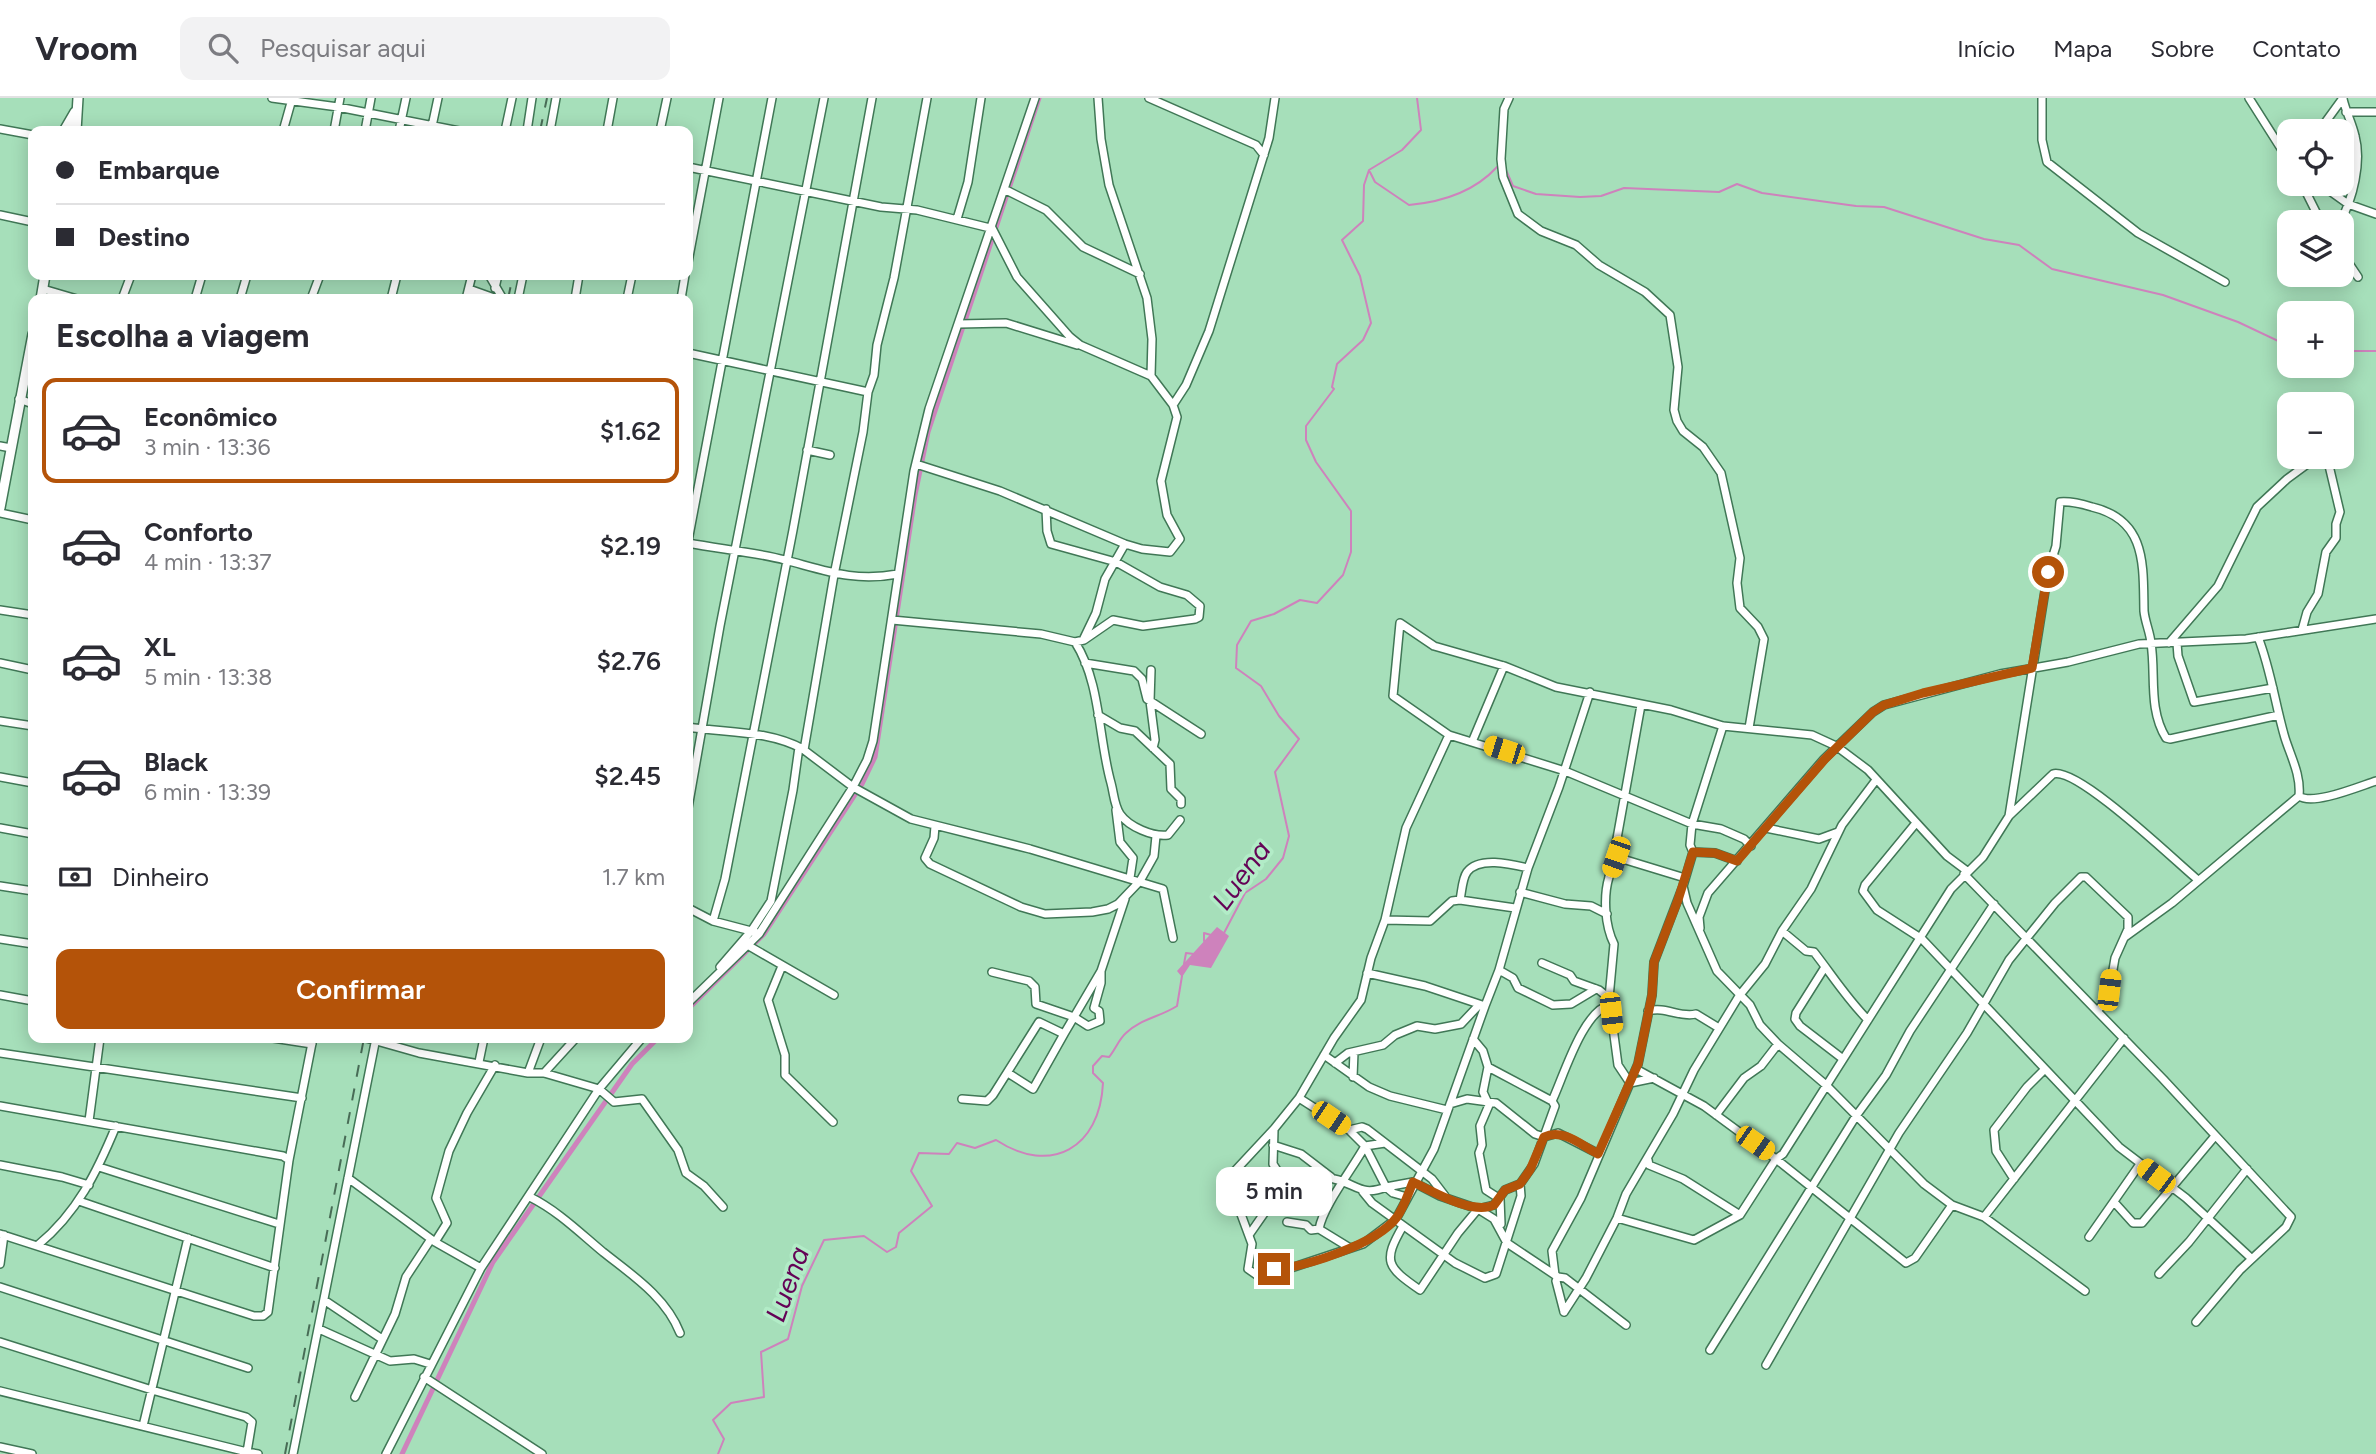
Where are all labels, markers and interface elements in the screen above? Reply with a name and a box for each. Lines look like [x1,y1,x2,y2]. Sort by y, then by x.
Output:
search box [180,17,670,80]
text: Vroom [35,29,138,68]
icon: search [204,29,242,67]
text: Pesquisar aqui [260,32,426,64]
text: Início [1957,34,2015,63]
text: Mapa [2053,34,2112,63]
text: Sobre [2150,34,2214,63]
text: Contato [2252,34,2341,63]
map controls [2277,119,2354,469]
button: locate [2277,119,2354,196]
text: Embarque [98,154,220,186]
button: layers [2277,210,2354,287]
text: Destino [98,221,190,253]
button: + [2277,301,2354,378]
text: Escolha a viagem [56,317,309,355]
button: − [2277,392,2354,469]
icon: car [60,399,123,462]
text: Econômico [144,401,277,433]
text: $1.62 [600,415,661,447]
text: 3 min · 13:36 [144,433,271,461]
icon: car [60,514,123,577]
text: Conforto [144,516,253,548]
text: $2.19 [600,530,661,562]
text: 4 min · 13:37 [144,548,272,576]
route start [2032,556,2064,588]
icon: car [60,629,123,692]
text: XL [144,631,176,663]
text: $2.76 [596,645,661,677]
text: 5 min · 13:38 [144,663,272,691]
car [1481,734,1528,766]
icon: car [60,744,123,807]
text: Black [144,746,208,778]
text: $2.45 [594,760,661,792]
text: 6 min · 13:39 [144,778,271,806]
water label: Luena [1204,834,1278,916]
car [1600,834,1633,880]
icon: cash [56,858,94,896]
text: Dinheiro [112,861,209,893]
text: 1.7 km [602,863,665,891]
button: Confirmar [56,949,665,1029]
car [2097,968,2122,1012]
car [1599,991,1624,1035]
car [1308,1098,1355,1138]
car [1732,1122,1779,1164]
car [2133,1155,2180,1197]
callout: 5 min [1216,1168,1332,1216]
text: 5 min [1245,1177,1303,1205]
water label: Luena [758,1242,816,1326]
route end [1258,1253,1290,1285]

